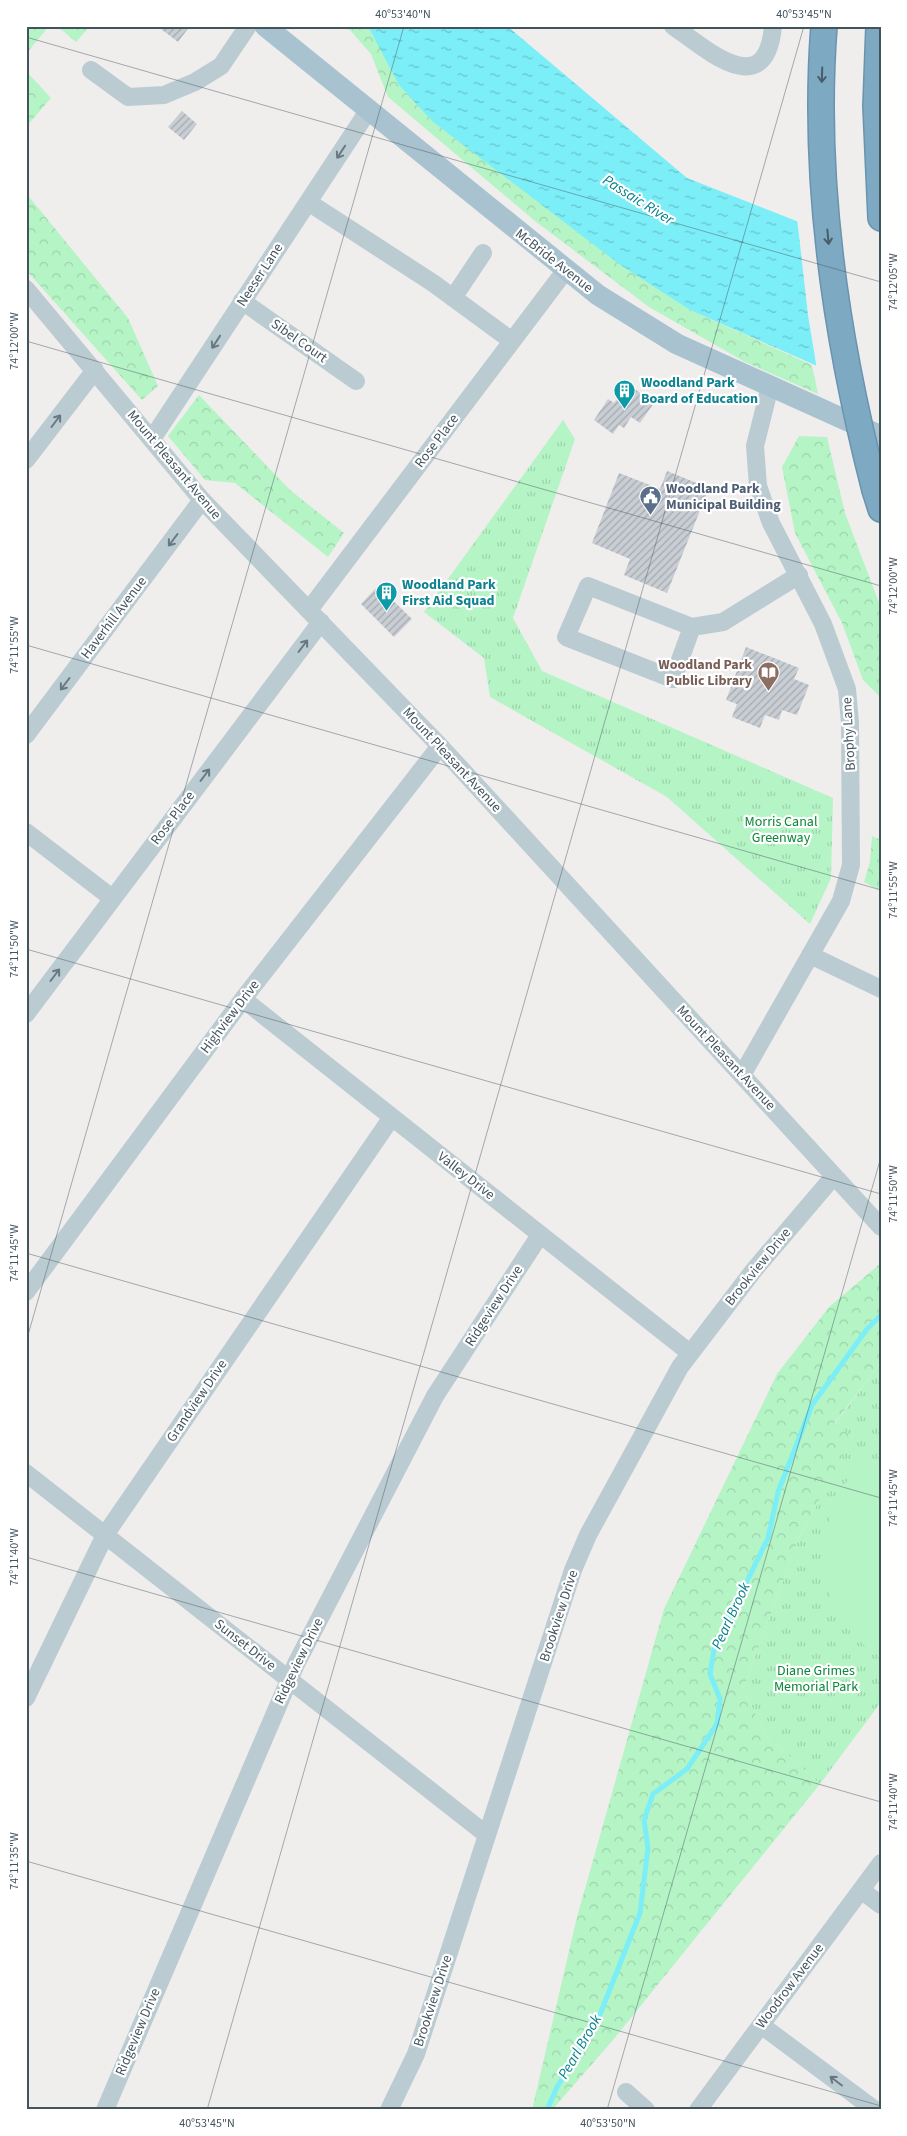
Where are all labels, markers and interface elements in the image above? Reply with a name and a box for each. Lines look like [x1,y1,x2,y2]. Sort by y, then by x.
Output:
text: 40°53'40"N [375,6,431,23]
text: 40°53'45"N [776,6,832,23]
one-way arrow [818,67,827,83]
one-way arrow [336,145,346,159]
water label: Passaic River [598,170,678,231]
street label: McBride Avenue [511,224,597,298]
one-way arrow [823,229,833,245]
street label: Neeser Lane [232,239,288,311]
text: 74°12'05"W [885,253,902,311]
text: 74°12'00"W [6,312,23,370]
street label: Sibel Court [267,314,331,368]
one-way arrow [210,335,221,349]
place label: Woodland Park Board of Education [641,373,758,409]
building icon: Woodland Park Board of Education [613,379,637,410]
street label: Mount Pleasant Avenue [122,406,226,524]
street label: Rose Place [410,410,464,472]
one-way arrow [51,414,61,428]
place label: Woodland Park Municipal Building [666,479,781,515]
public building icon: Woodland Park Municipal Building [638,485,662,516]
one-way arrow [168,533,178,547]
text: 74°12'00"W [885,557,902,615]
street label: Haverhill Avenue [76,573,152,663]
place label: Woodland Park First Aid Squad [402,575,496,611]
building icon: Woodland Park First Aid Squad [374,581,398,612]
text: 74°11'55"W [6,616,23,674]
one-way arrow [298,640,309,653]
place label: Woodland Park Public Library [658,655,753,691]
library icon: Woodland Park Public Library [756,661,780,692]
one-way arrow [60,677,70,691]
street label: Brophy Lane [837,697,861,771]
street label: Mount Pleasant Avenue [398,703,506,817]
one-way arrow [200,769,211,782]
street label: Rose Place [146,787,200,849]
park label: Morris Canal Greenway [745,812,818,848]
text: 74°11'55"W [885,861,902,919]
text: 74°11'50"W [6,920,23,978]
one-way arrow [50,969,61,982]
street label: Highview Drive [196,976,264,1058]
street label: Mount Pleasant Avenue [672,1001,780,1115]
street label: Valley Drive [433,1147,499,1205]
text: 74°11'50"W [885,1165,902,1223]
text: 74°11'45"W [6,1224,23,1282]
street label: Brookview Drive [720,1224,796,1310]
street label: Ridgeview Drive [460,1261,528,1351]
street label: Grandview Drive [162,1356,232,1446]
text: 74°11'45"W [885,1469,902,1527]
text: 74°11'40"W [6,1528,23,1586]
street label: Brookview Drive [535,1568,583,1664]
water label: Pearl Brook [706,1579,756,1653]
street label: Sunset Drive [210,1615,280,1675]
street label: Ridgeview Drive [270,1615,328,1707]
park label: Diane Grimes Memorial Park [774,1661,858,1697]
text: 74°11'40"W [885,1773,902,1831]
text: 74°11'35"W [6,1832,23,1890]
street label: Woodrow Avenue [751,1939,829,2033]
street label: Brookview Drive [409,1953,457,2049]
street label: Ridgeview Drive [111,1985,165,2079]
water label: Pearl Brook [553,2010,607,2083]
one-way arrow [830,2075,843,2086]
text: 40°53'45"N [179,2115,235,2132]
text: 40°53'50"N [580,2115,636,2132]

